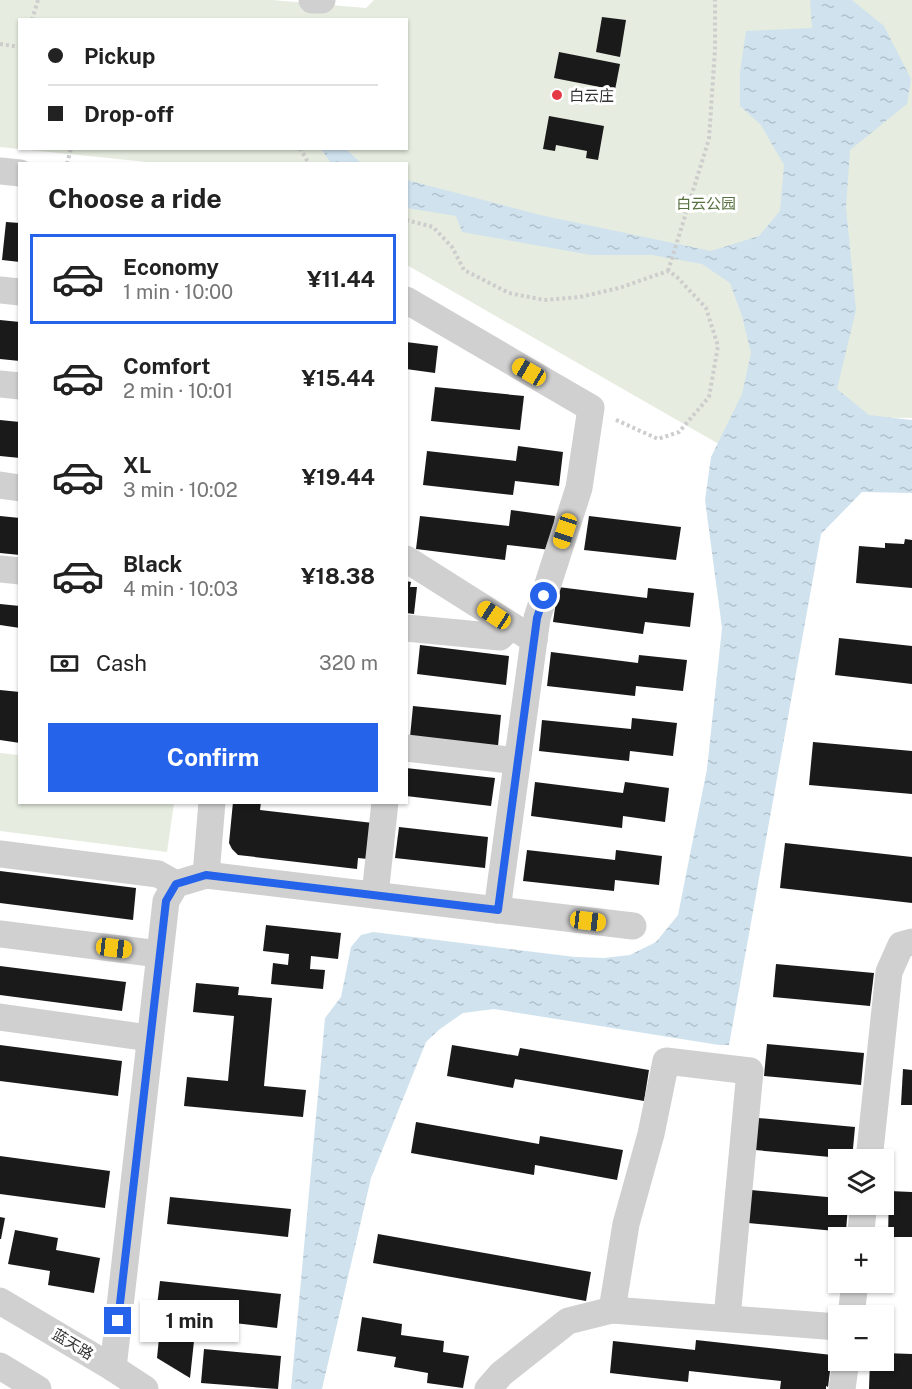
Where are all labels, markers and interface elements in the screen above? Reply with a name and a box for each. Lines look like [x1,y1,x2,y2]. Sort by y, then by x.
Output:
text: Pickup [84,43,155,69]
place label: 白云庄 [569,87,614,104]
marker: 白云庄 [550,88,564,102]
text: Drop-off [84,101,174,127]
text: Choose a ride [48,182,222,214]
park label: 白云公园 [676,195,736,212]
icon: car [51,252,105,306]
text: Economy [123,254,219,280]
text: ¥11.44 [307,266,375,292]
text: 1 min · 10:00 [123,280,233,304]
icon: car [51,351,105,405]
text: Comfort [123,353,210,379]
car [509,355,549,389]
text: ¥15.44 [302,365,375,391]
text: 2 min · 10:01 [123,379,233,403]
icon: car [51,450,105,504]
text: XL [123,452,151,478]
text: ¥19.44 [302,464,375,490]
text: 3 min · 10:02 [123,478,238,502]
car [551,511,579,551]
icon: car [51,549,105,603]
text: Black [123,551,182,577]
text: ¥18.38 [301,563,375,589]
text: 4 min · 10:03 [123,577,238,601]
route start [530,582,557,609]
car [474,598,514,632]
icon: cash [48,647,81,680]
text: Cash [96,650,147,676]
text: 320 m [319,651,378,675]
button: Confirm [48,723,378,792]
car [569,910,607,932]
car [95,937,133,959]
map controls [828,1149,894,1371]
button: layers [828,1149,894,1215]
button: + [828,1227,894,1293]
callout: 1 min [139,1300,238,1342]
button: − [828,1305,894,1371]
route end [104,1307,131,1334]
text: 1 min [165,1309,214,1333]
street label: 蓝天路 [49,1325,97,1363]

